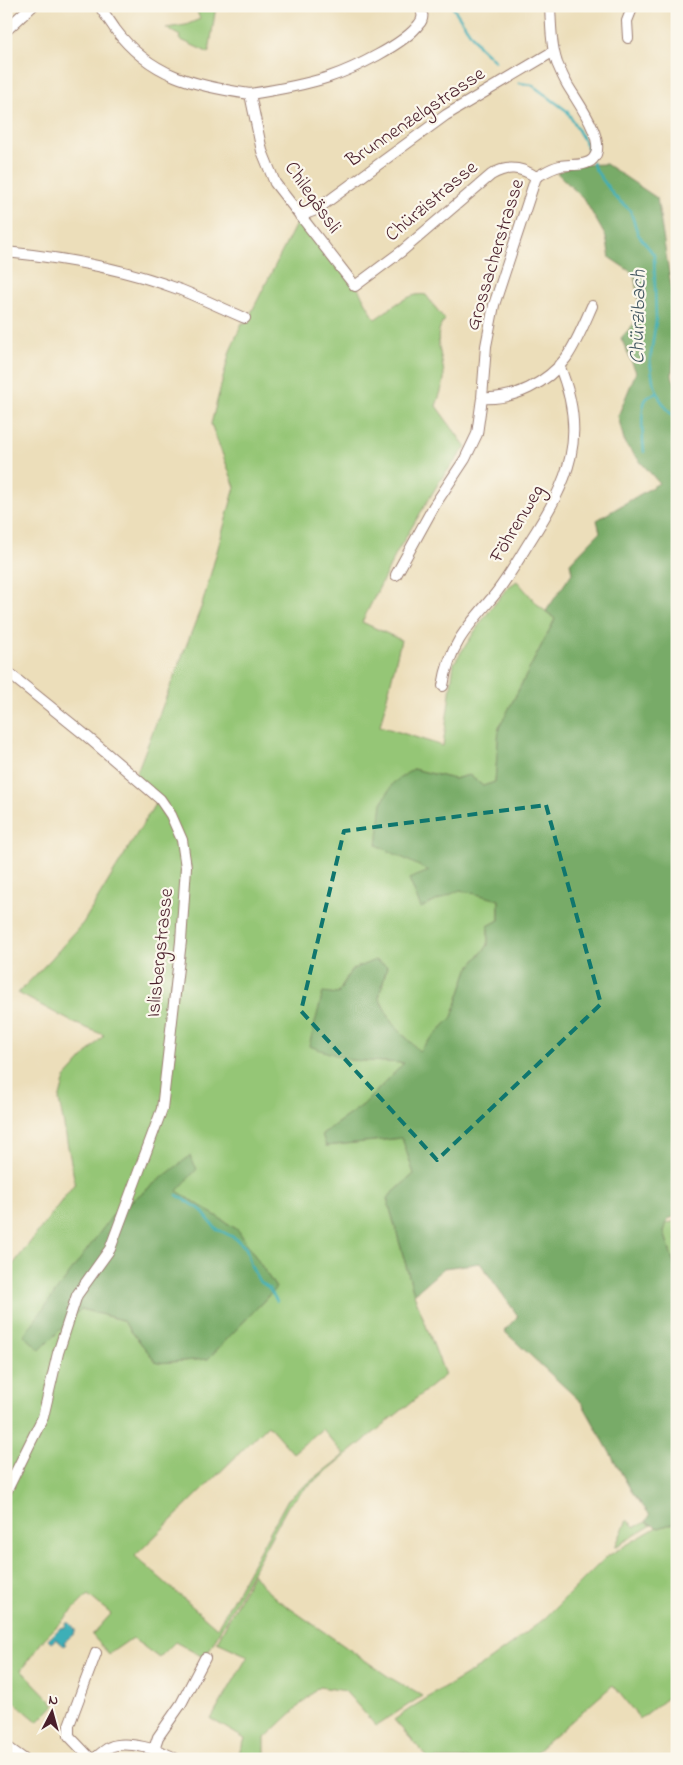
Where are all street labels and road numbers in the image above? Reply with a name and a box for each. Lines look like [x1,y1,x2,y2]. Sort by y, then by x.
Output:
street label: Brunnenzelgstrasse [340,61,492,177]
street label: Chürzistrasse [379,154,485,250]
street label: Chilegässli [276,156,348,241]
street label: Grossacherstrasse [459,176,533,334]
street label: Föhrenweg [483,479,554,570]
street label: Islisbergstrasse [140,887,183,1019]

